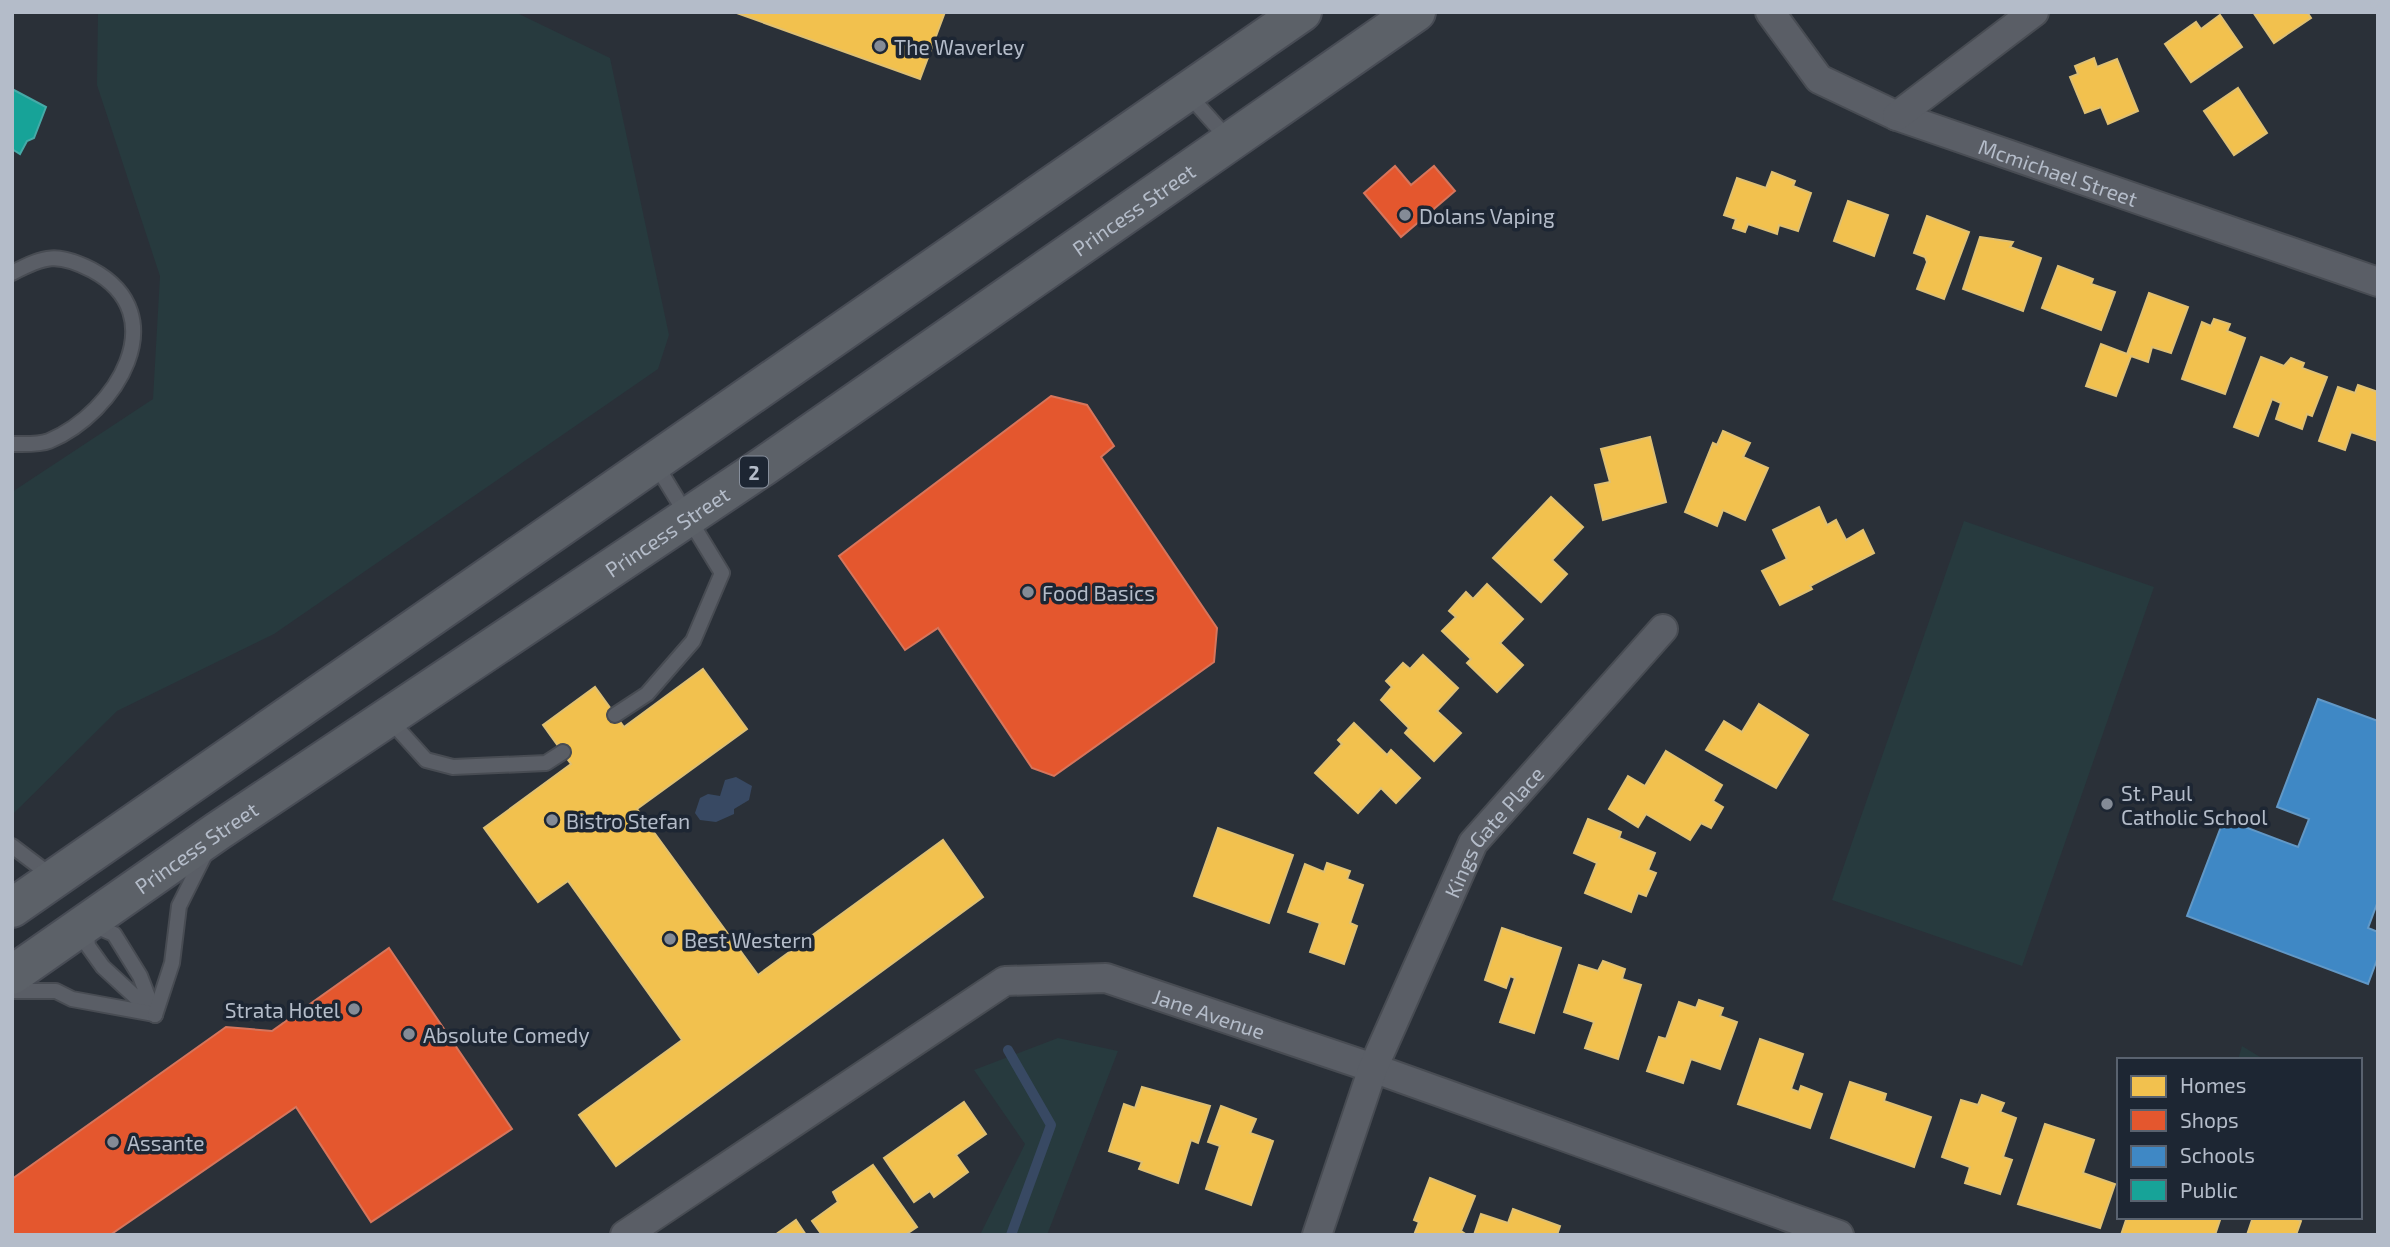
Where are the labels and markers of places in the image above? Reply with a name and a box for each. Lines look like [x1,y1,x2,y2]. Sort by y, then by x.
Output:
place label: The Waverley [894,34,1025,59]
marker: The Waverley [872,38,888,54]
place label: Dolans Vaping [1419,203,1555,228]
marker: Dolans Vaping [1397,207,1413,223]
place label: Food Basics [1042,580,1155,605]
marker: Food Basics [1020,584,1036,600]
place label: St. Paul Catholic School [2121,780,2268,829]
marker: St. Paul Catholic School [2099,796,2115,812]
place label: Bistro Stefan [566,808,690,833]
marker: Bistro Stefan [544,812,560,828]
place label: Best Western [684,927,813,952]
marker: Best Western [662,931,678,947]
place label: Strata Hotel [225,997,341,1022]
marker: Strata Hotel [346,1001,362,1017]
place label: Absolute Comedy [423,1022,590,1047]
marker: Absolute Comedy [401,1026,417,1042]
place label: Assante [127,1130,204,1155]
marker: Assante [105,1134,121,1150]

